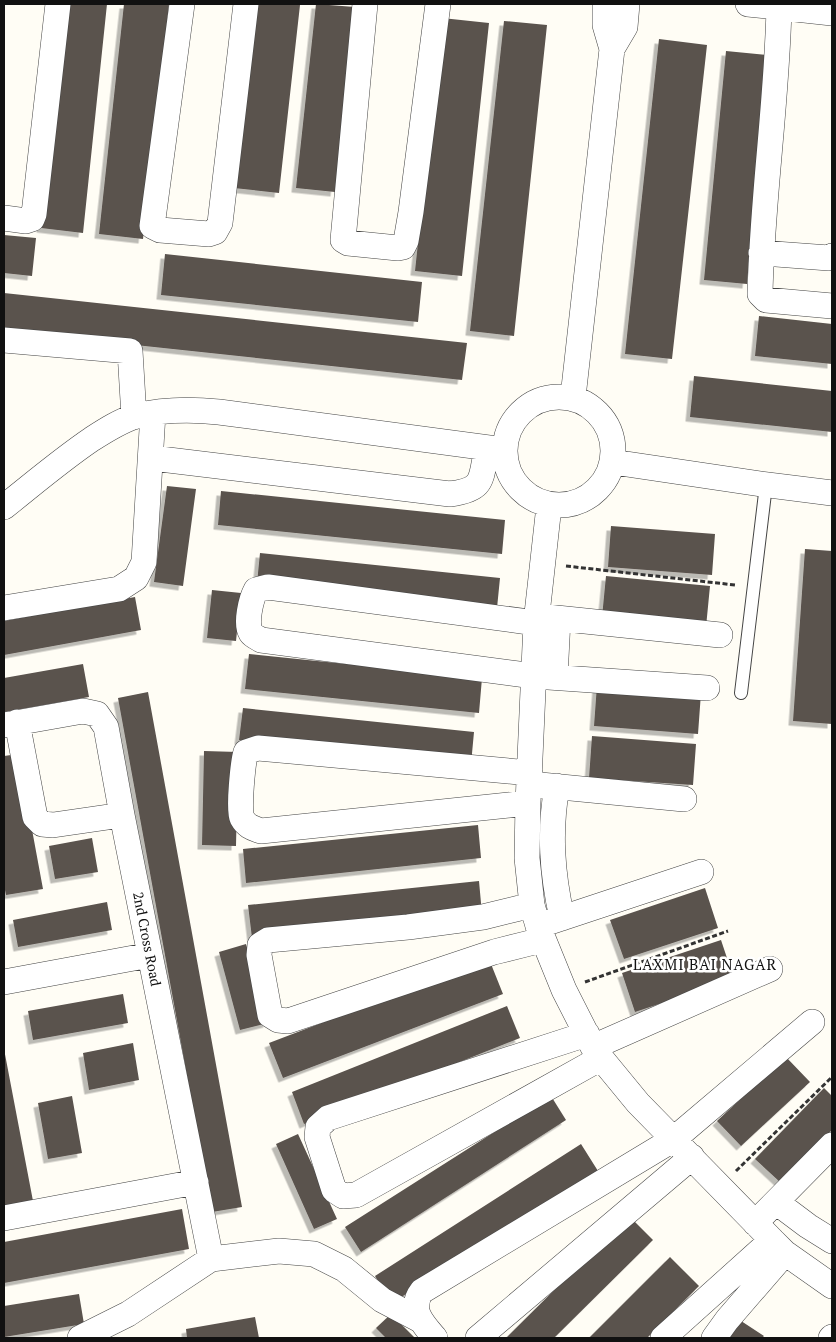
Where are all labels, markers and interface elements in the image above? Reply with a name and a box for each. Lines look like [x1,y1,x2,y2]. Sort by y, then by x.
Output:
street label: 2nd Cross Road [129,890,166,988]
district label: LAXMI BAI NAGAR [633,954,777,974]

